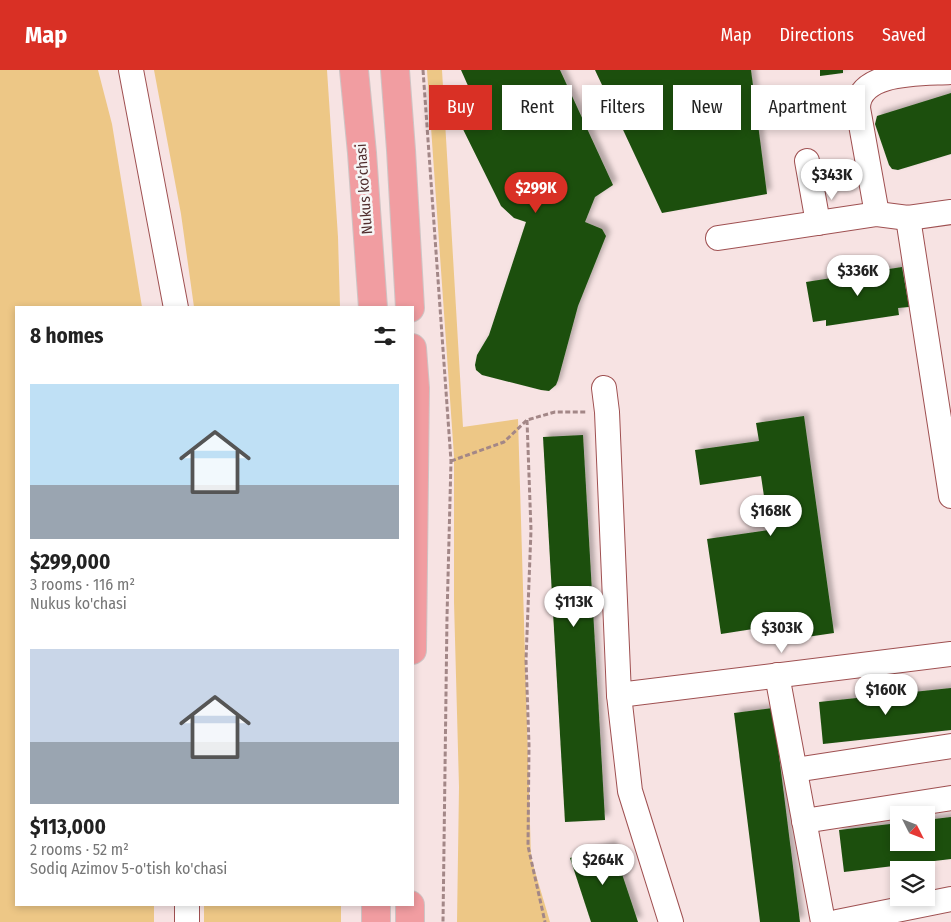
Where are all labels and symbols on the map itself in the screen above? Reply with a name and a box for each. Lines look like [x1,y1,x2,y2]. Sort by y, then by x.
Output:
street label: Nukus ko'chasi [352,143,376,235]
pin: $343K [797,158,867,201]
pin: $299K [501,172,571,214]
pin: $336K [823,254,893,297]
pin: $168K [736,494,806,537]
pin: $113K [539,586,609,628]
pin: $303K [747,612,817,654]
pin: $160K [851,674,921,716]
north arrow [890,806,935,851]
pin: $264K [568,844,638,886]

